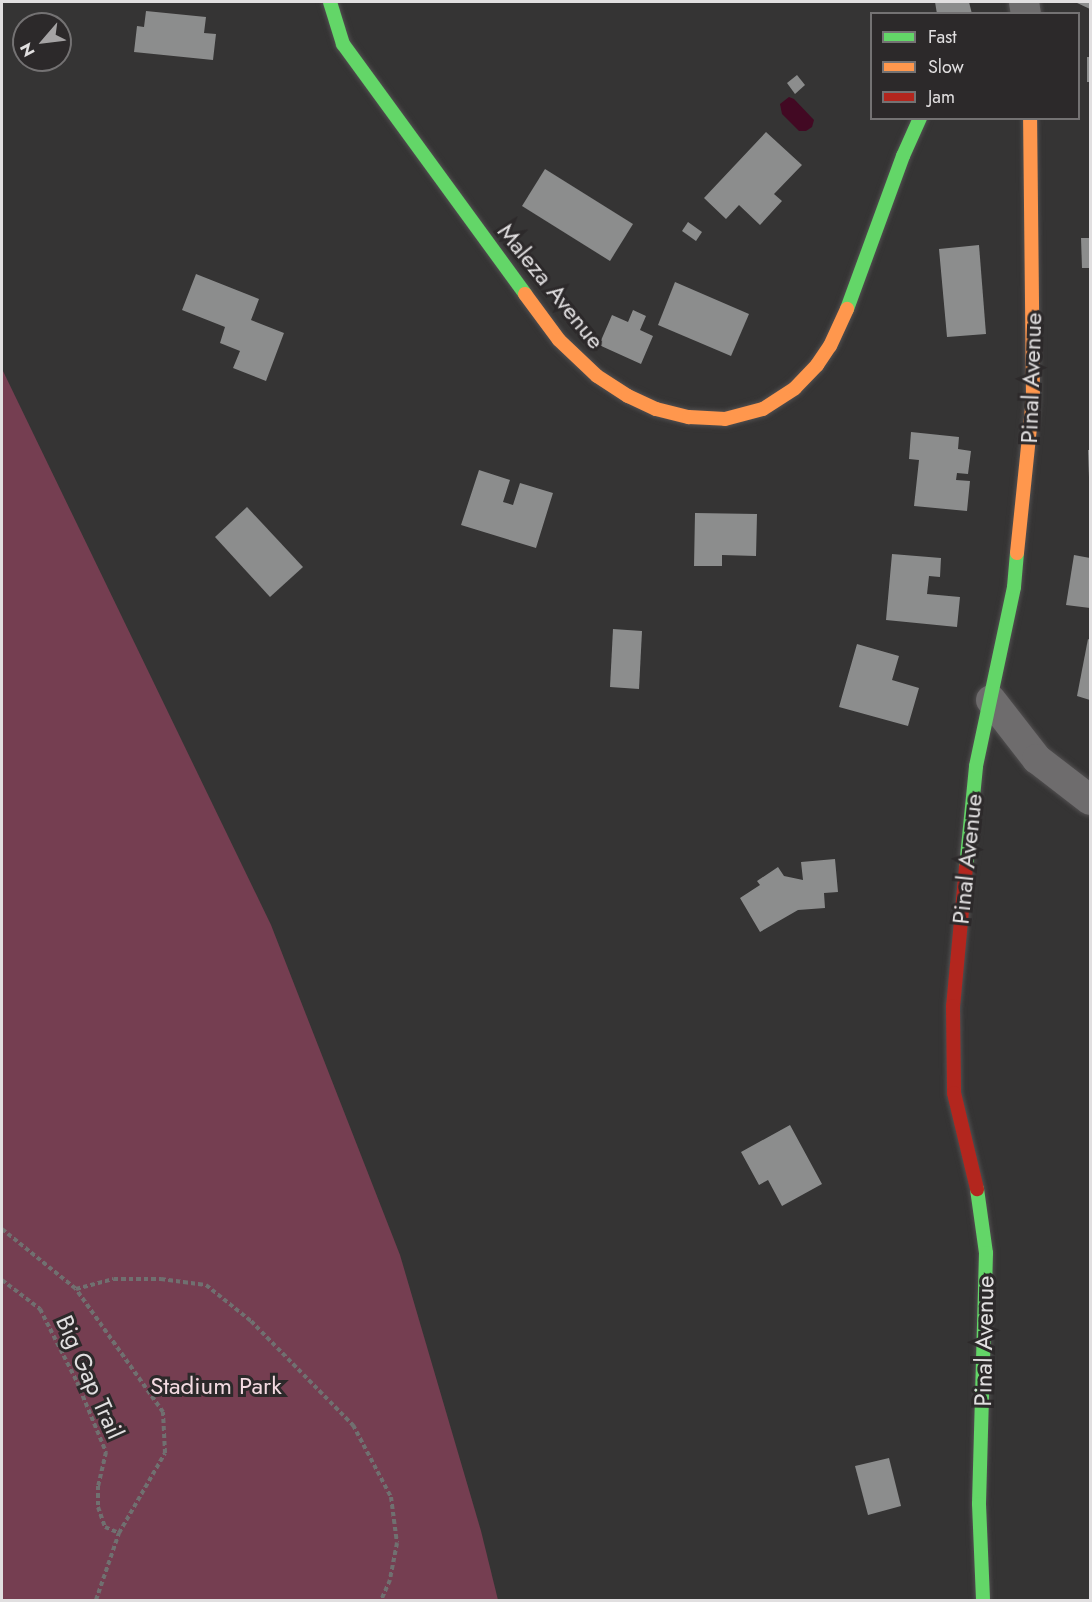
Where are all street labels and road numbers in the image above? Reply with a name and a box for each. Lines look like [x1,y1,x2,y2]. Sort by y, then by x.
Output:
street label: Maleza Avenue [492,217,610,355]
street label: Pinal Avenue [1014,312,1048,444]
street label: Pinal Avenue [946,792,988,926]
street label: Pinal Avenue [968,1275,1000,1407]
street label: Big Gap Trail [50,1311,130,1443]

